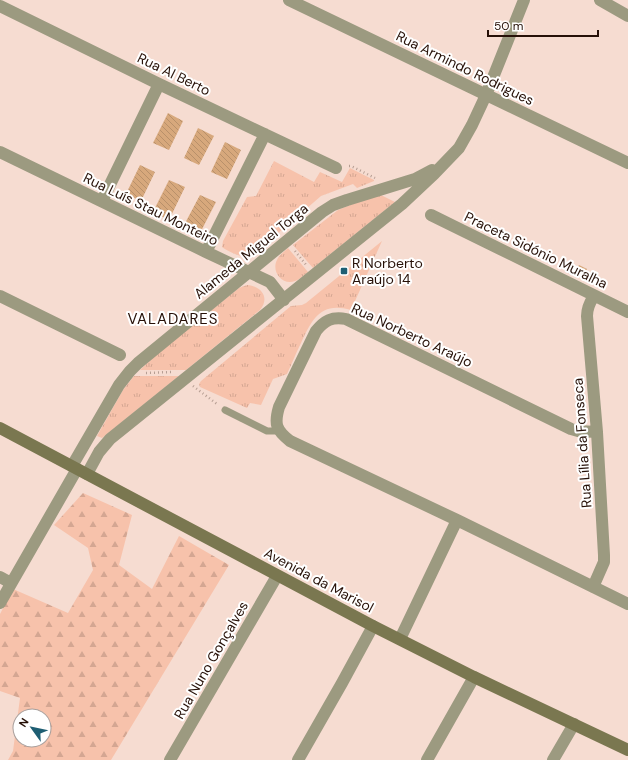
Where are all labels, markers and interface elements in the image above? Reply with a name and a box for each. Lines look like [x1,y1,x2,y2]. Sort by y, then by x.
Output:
scale bar [488,12,598,38]
text: 50 m [494,18,523,34]
street label: Rua Armindo Rodrigues [393,27,537,109]
street label: Rua Al Berto [135,49,213,99]
street label: Rua Luís Stau Monteiro [81,169,221,249]
street label: Alameda Miguel Torga [190,199,312,303]
street label: Praceta Sidónio Muralha [462,208,610,292]
place label: R Norberto Araújo 14 [352,254,423,288]
marker: R Norberto Araújo 14 [339,266,349,276]
street label: Rua Norberto Araújo [348,299,476,371]
district label: VALADARES [127,309,219,329]
street label: Rua Lília da Fonseca [568,377,596,509]
street label: Avenida da Marisol [261,544,377,616]
street label: Rua Nuno Gonçalves [170,598,252,722]
north arrow [12,708,52,748]
text: N [16,715,32,730]

